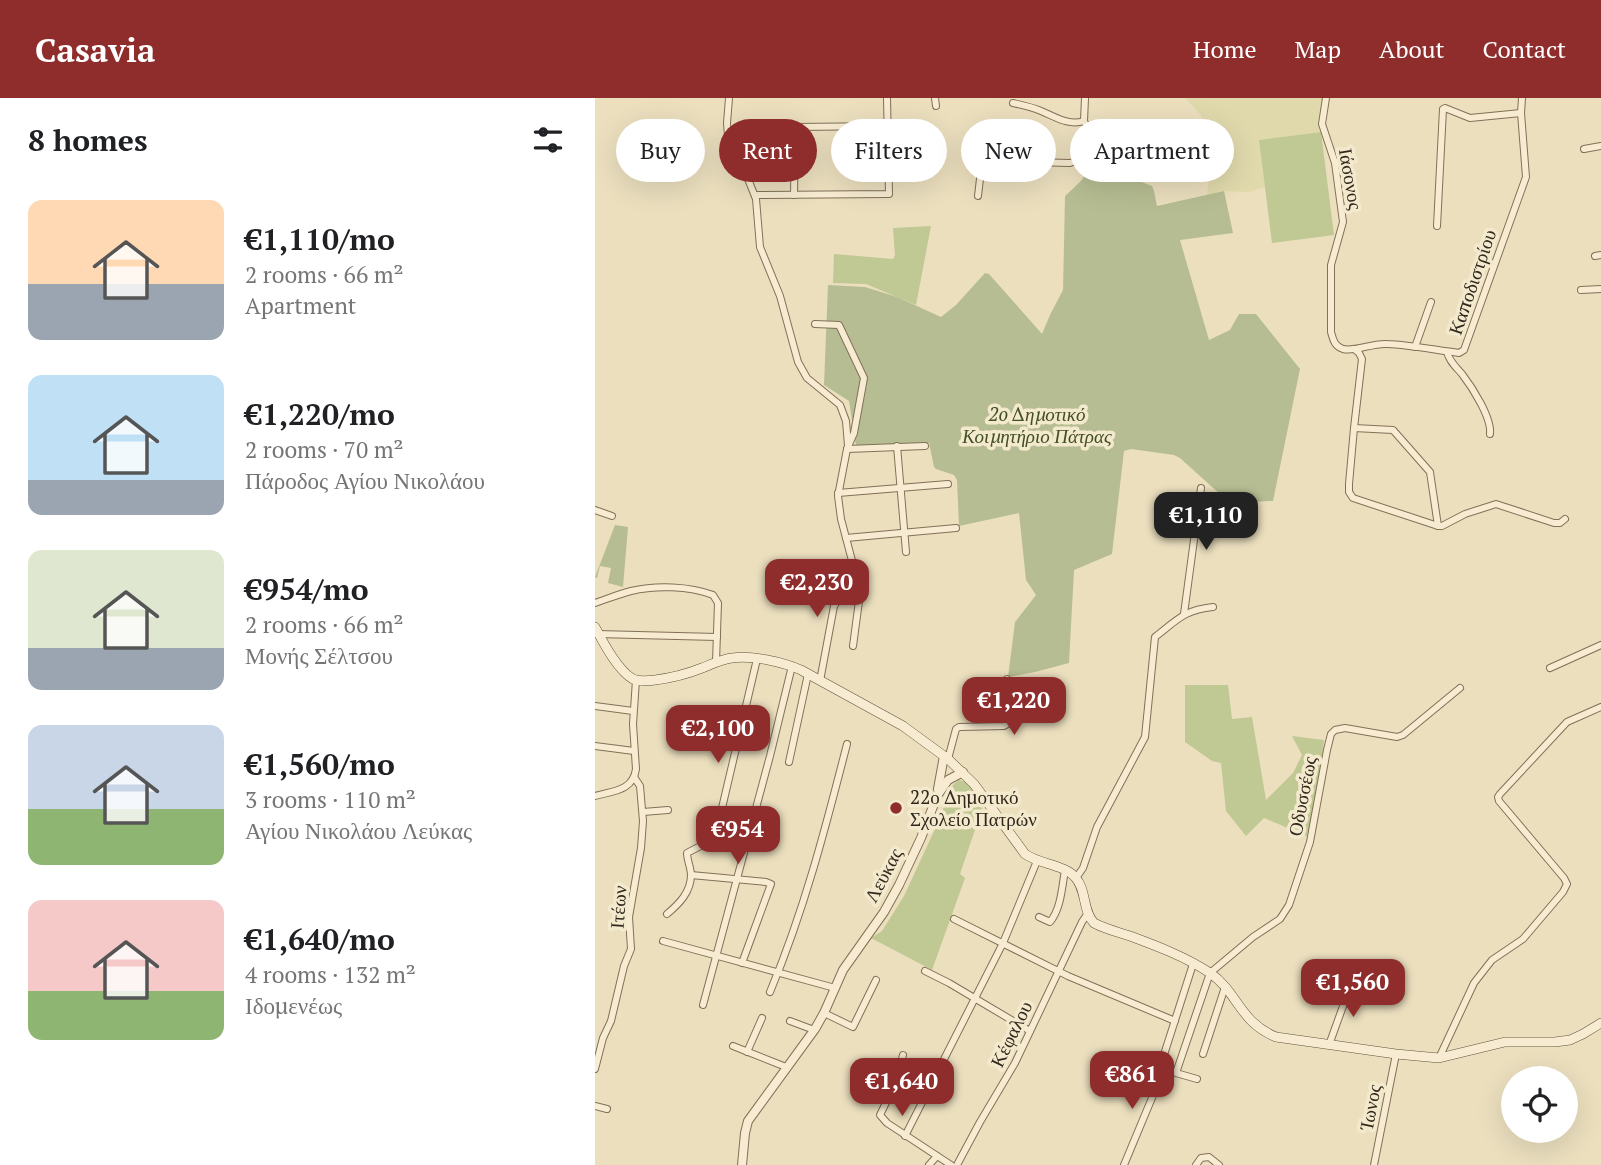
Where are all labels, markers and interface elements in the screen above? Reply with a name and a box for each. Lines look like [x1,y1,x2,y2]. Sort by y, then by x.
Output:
text: Casavia [35,28,155,71]
text: Home [1193,33,1257,65]
text: Map [1295,33,1341,65]
text: About [1379,33,1445,65]
text: Contact [1483,33,1566,65]
chip: Buy [616,119,705,182]
chip: Rent [719,119,817,182]
chip: Filters [831,119,947,182]
chip: New [961,119,1056,182]
chip: Apartment [1070,119,1234,182]
text: 8 homes [28,120,147,160]
icon: filters [529,121,567,159]
street label: Ιάσονος [1334,146,1369,212]
text: €1,110/mo [245,219,395,259]
street label: Καποδιστρίου [1442,226,1501,338]
icon: home [84,228,168,312]
text: 2 rooms · 66 m² [245,259,404,290]
text: Apartment [245,290,356,321]
text: €1,220/mo [245,394,395,434]
park label: 2o Δημοτικό Κοιμητήριο Πάτρας [961,401,1112,448]
icon: home [84,403,168,487]
text: 2 rooms · 70 m² [245,434,404,465]
text: Πάροδος Αγίου Νικολάου [245,465,485,496]
pin: €1,110 [1149,492,1263,552]
text: €1,110 [1170,499,1242,530]
pin: €2,230 [760,560,874,619]
text: €2,230 [781,566,853,597]
text: €954/mo [245,569,369,609]
icon: home [84,578,168,662]
text: 2 rooms · 66 m² [245,609,404,640]
text: Μονής Σέλτσου [245,640,393,671]
pin: €1,220 [957,678,1071,737]
text: €1,220 [978,684,1050,715]
pin: €2,100 [661,706,775,765]
text: €2,100 [682,712,754,743]
text: €1,560/mo [245,744,395,784]
icon: home [84,753,168,837]
street label: Οδυσσέως [1282,754,1322,838]
text: 3 rooms · 110 m² [245,784,416,815]
place label: 22ο Δημοτικό Σχολείο Πατρών [910,784,1037,831]
marker: 22ο Δημοτικό Σχολείο Πατρών [888,800,904,816]
pin: €954 [697,806,779,866]
text: €954 [712,813,764,844]
text: Αγίου Νικολάου Λεύκας [245,815,472,846]
street label: Λεύκας [858,843,907,906]
street label: Ιτέων [604,884,632,929]
text: €1,640/mo [245,919,395,959]
icon: home [84,928,168,1012]
text: 4 rooms · 132 m² [245,959,416,990]
pin: €1,560 [1296,960,1410,1019]
text: €1,560 [1317,966,1389,997]
text: Ιδομενέως [245,990,342,1021]
street label: Κέφαλου [984,997,1037,1071]
pin: €861 [1091,1052,1173,1111]
pin: €1,640 [845,1058,959,1118]
text: €861 [1106,1058,1158,1089]
text: €1,640 [866,1065,938,1096]
map controls [1501,1066,1578,1143]
button: locate [1501,1066,1578,1143]
street label: Ίωνος [1353,1082,1386,1133]

